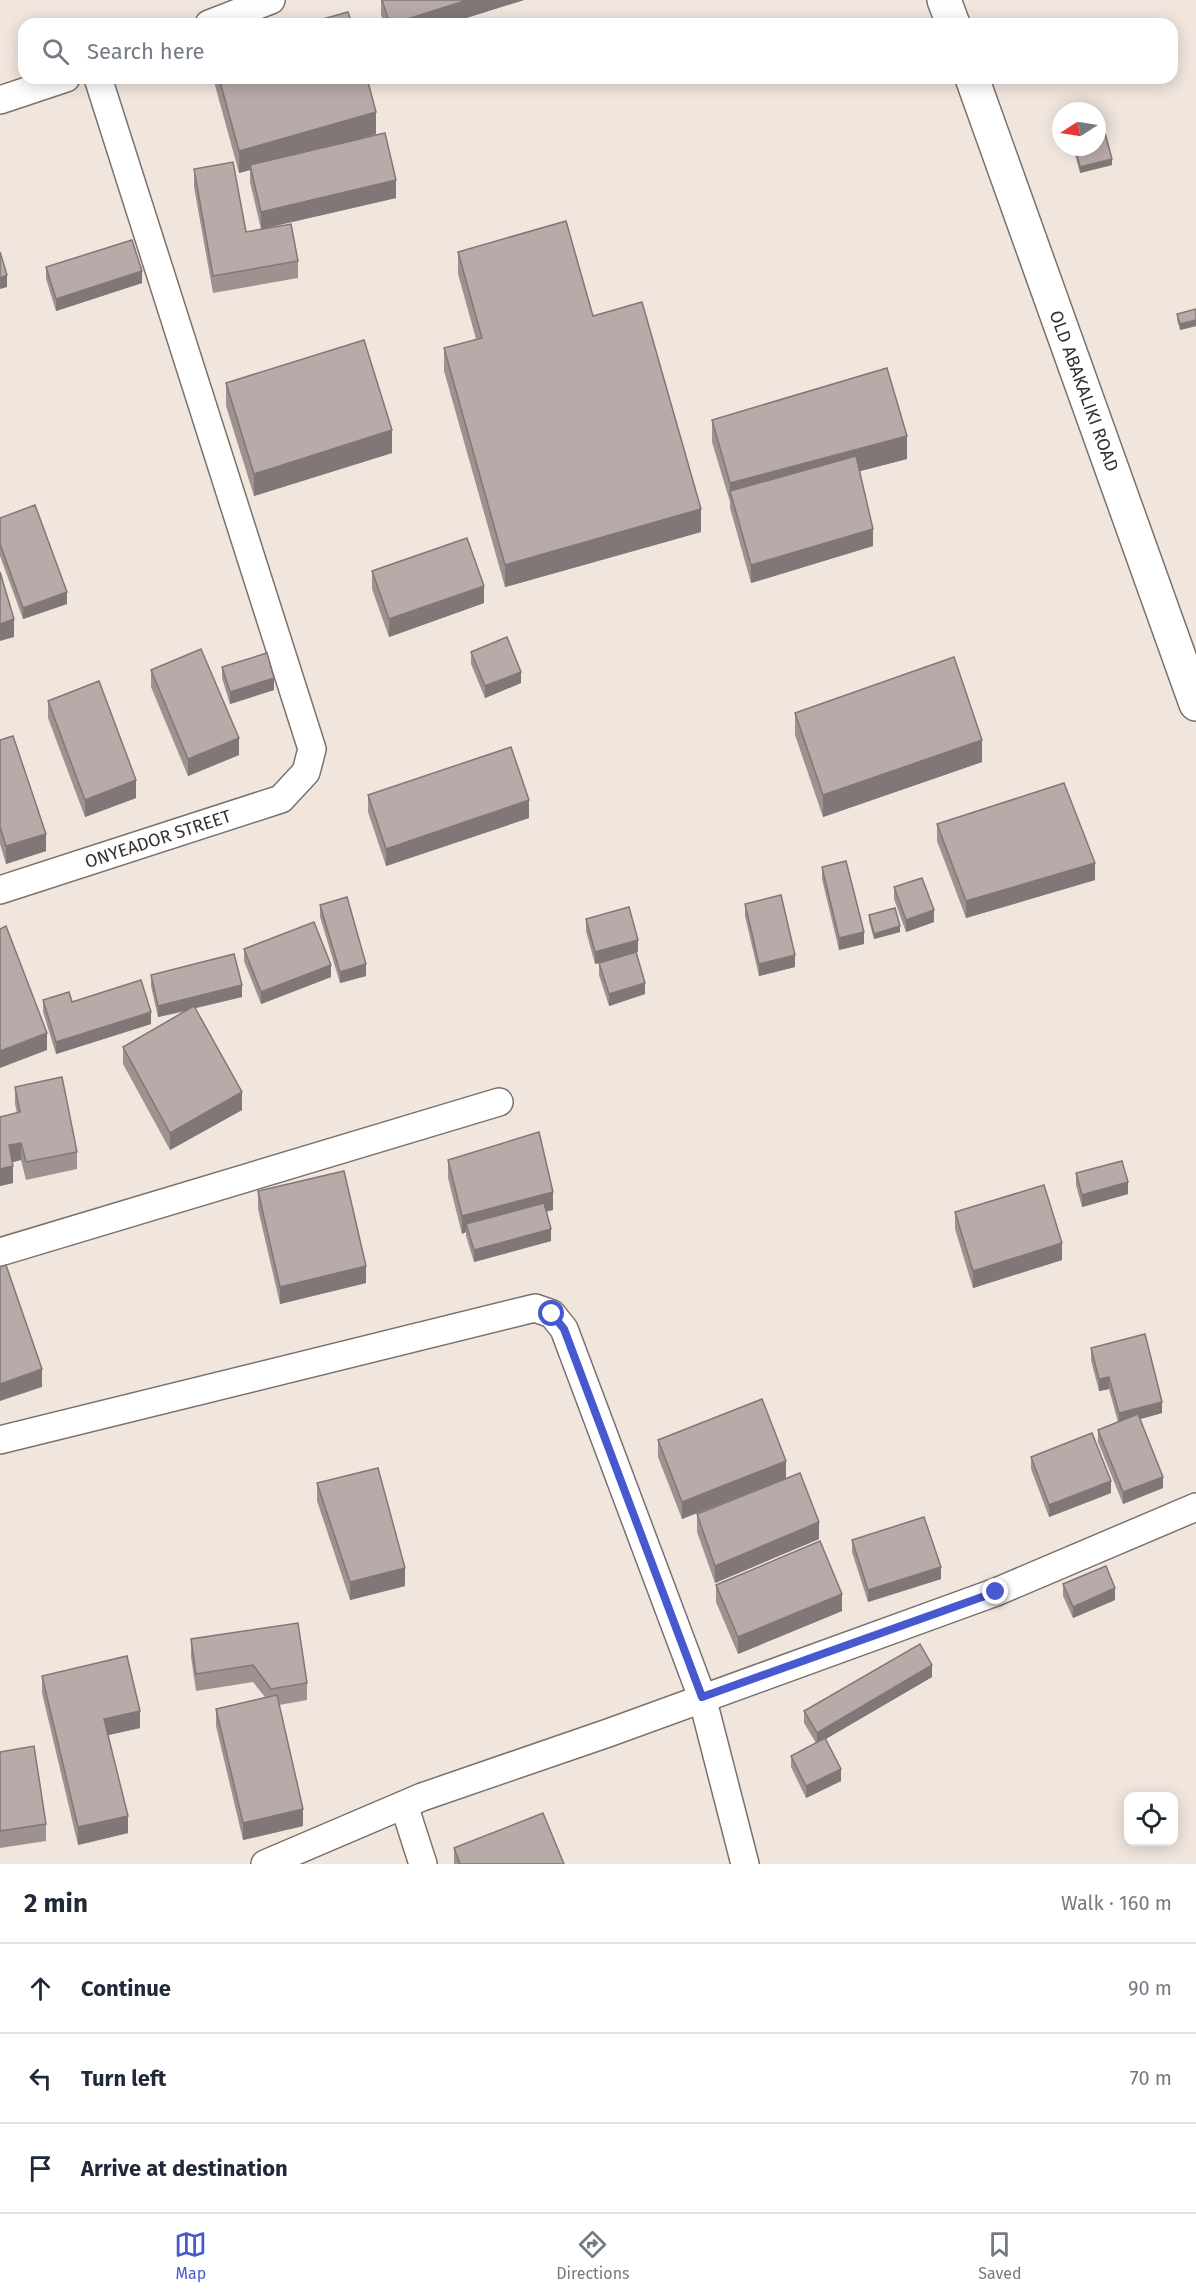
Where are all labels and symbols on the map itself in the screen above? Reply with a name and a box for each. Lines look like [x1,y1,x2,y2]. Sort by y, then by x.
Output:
north arrow [1052,102,1106,156]
street label: OLD ABAKALIKI ROAD [1045,307,1123,475]
street label: ONYEADOR STREET [82,805,235,873]
route start [538,1300,564,1326]
route end [982,1578,1008,1604]

